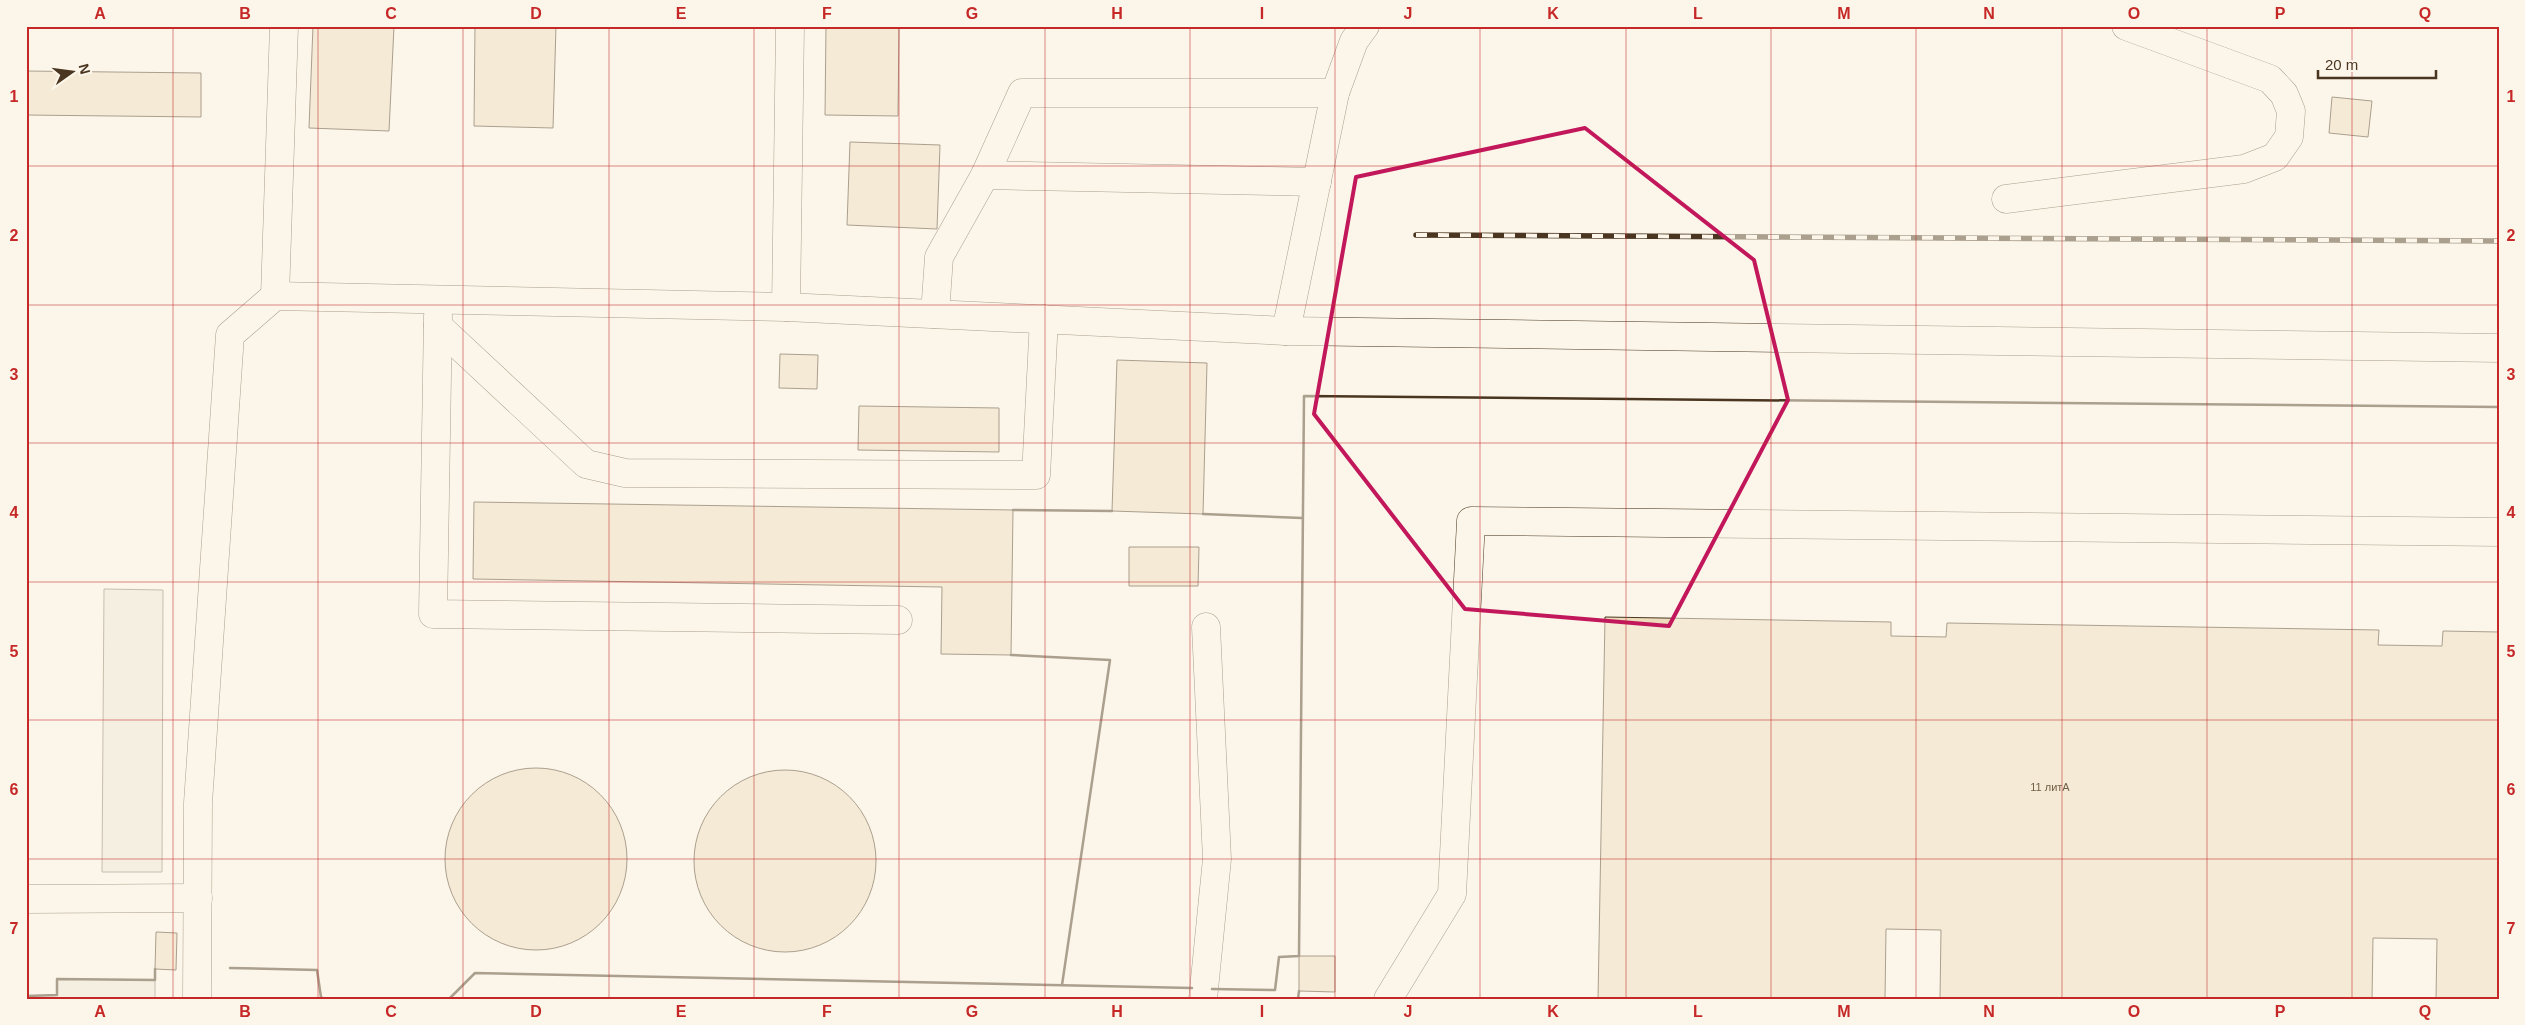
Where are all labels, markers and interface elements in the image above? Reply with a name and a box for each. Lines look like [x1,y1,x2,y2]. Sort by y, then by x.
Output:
text: A [94,5,106,22]
text: B [239,5,251,22]
text: C [385,5,397,22]
text: D [530,5,542,22]
text: E [676,5,687,22]
text: F [822,5,832,22]
text: G [966,5,978,22]
text: H [1111,5,1123,22]
text: I [1260,5,1264,22]
text: J [1404,5,1412,22]
text: K [1547,5,1559,22]
text: L [1693,5,1703,22]
text: M [1837,5,1851,22]
text: N [1983,5,1995,22]
text: O [2128,5,2140,22]
text: P [2275,5,2286,22]
text: Q [2419,5,2431,22]
north arrow [48,48,98,98]
scale bar [2318,48,2435,80]
text: 20 m [2325,56,2358,73]
text: N [76,62,94,76]
text: 1 [10,88,19,105]
text: 1 [2507,88,2516,105]
text: 2 [10,227,19,244]
text: 2 [2507,227,2516,244]
text: 3 [10,366,19,383]
text: 3 [2507,366,2516,383]
text: 4 [10,504,19,521]
text: 4 [2507,504,2516,521]
text: 5 [10,643,19,660]
text: 5 [2507,643,2516,660]
text: 6 [10,781,19,798]
house number: 11 литА [2030,781,2070,793]
text: 6 [2507,781,2516,798]
text: 7 [10,920,19,937]
text: 7 [2507,920,2516,937]
text: A [94,1003,106,1020]
text: B [239,1003,251,1020]
text: C [385,1003,397,1020]
text: D [530,1003,542,1020]
text: E [676,1003,687,1020]
text: F [822,1003,832,1020]
text: G [966,1003,978,1020]
text: H [1111,1003,1123,1020]
text: I [1260,1003,1264,1020]
text: J [1404,1003,1412,1020]
text: K [1547,1003,1559,1020]
text: L [1693,1003,1703,1020]
text: M [1837,1003,1851,1020]
text: N [1983,1003,1995,1020]
text: O [2128,1003,2140,1020]
text: P [2275,1003,2286,1020]
text: Q [2419,1003,2431,1020]

